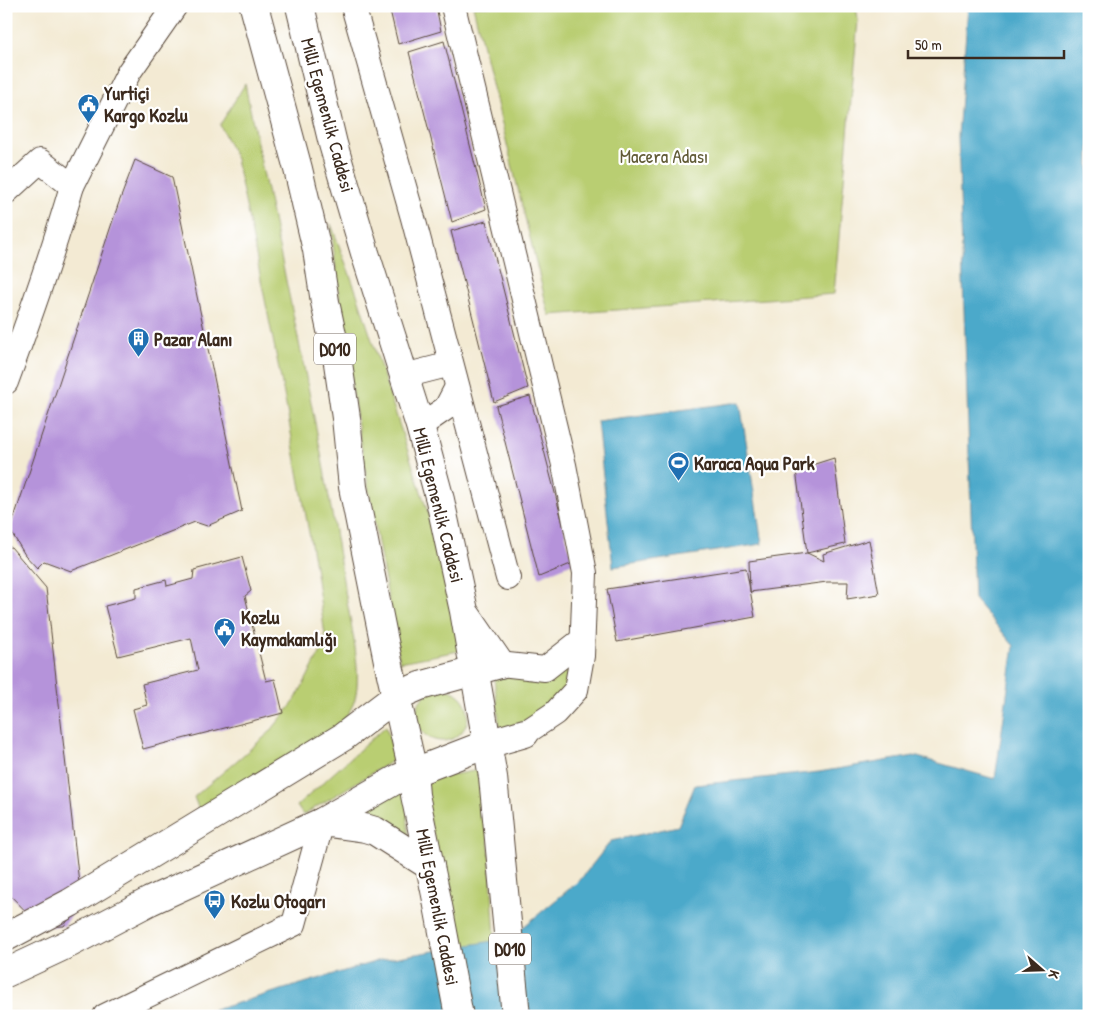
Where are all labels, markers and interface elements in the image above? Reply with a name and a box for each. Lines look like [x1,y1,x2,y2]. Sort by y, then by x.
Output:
scale bar [908,28,1064,60]
text: 50 m [915,34,942,55]
street label: Milli Egemenlik Caddesi [295,35,361,195]
place label: Yurtiçi Kargo Kozlu [104,80,188,129]
public building icon: Yurtiçi Kargo Kozlu [76,92,100,123]
park label: Macera Adası [620,143,708,169]
place label: Pazar Alanı [154,326,232,352]
building icon: Pazar Alanı [126,327,150,358]
road number: D010 [314,334,356,364]
street label: Milli Egemenlik Caddesi [407,425,471,585]
place label: Karaca Aqua Park [694,450,815,477]
sports icon: Karaca Aqua Park [666,451,690,482]
place label: Kozlu Kaymakamlığı [241,604,337,653]
public building icon: Kozlu Kaymakamlığı [213,616,237,647]
street label: Milli Egemenlik Caddesi [410,826,466,988]
place label: Kozlu Otogarı [231,888,326,915]
bus stop icon: Kozlu Otogarı [203,889,227,920]
road number: D010 [489,934,531,964]
north arrow [1018,944,1068,994]
text: K [1044,968,1065,982]

